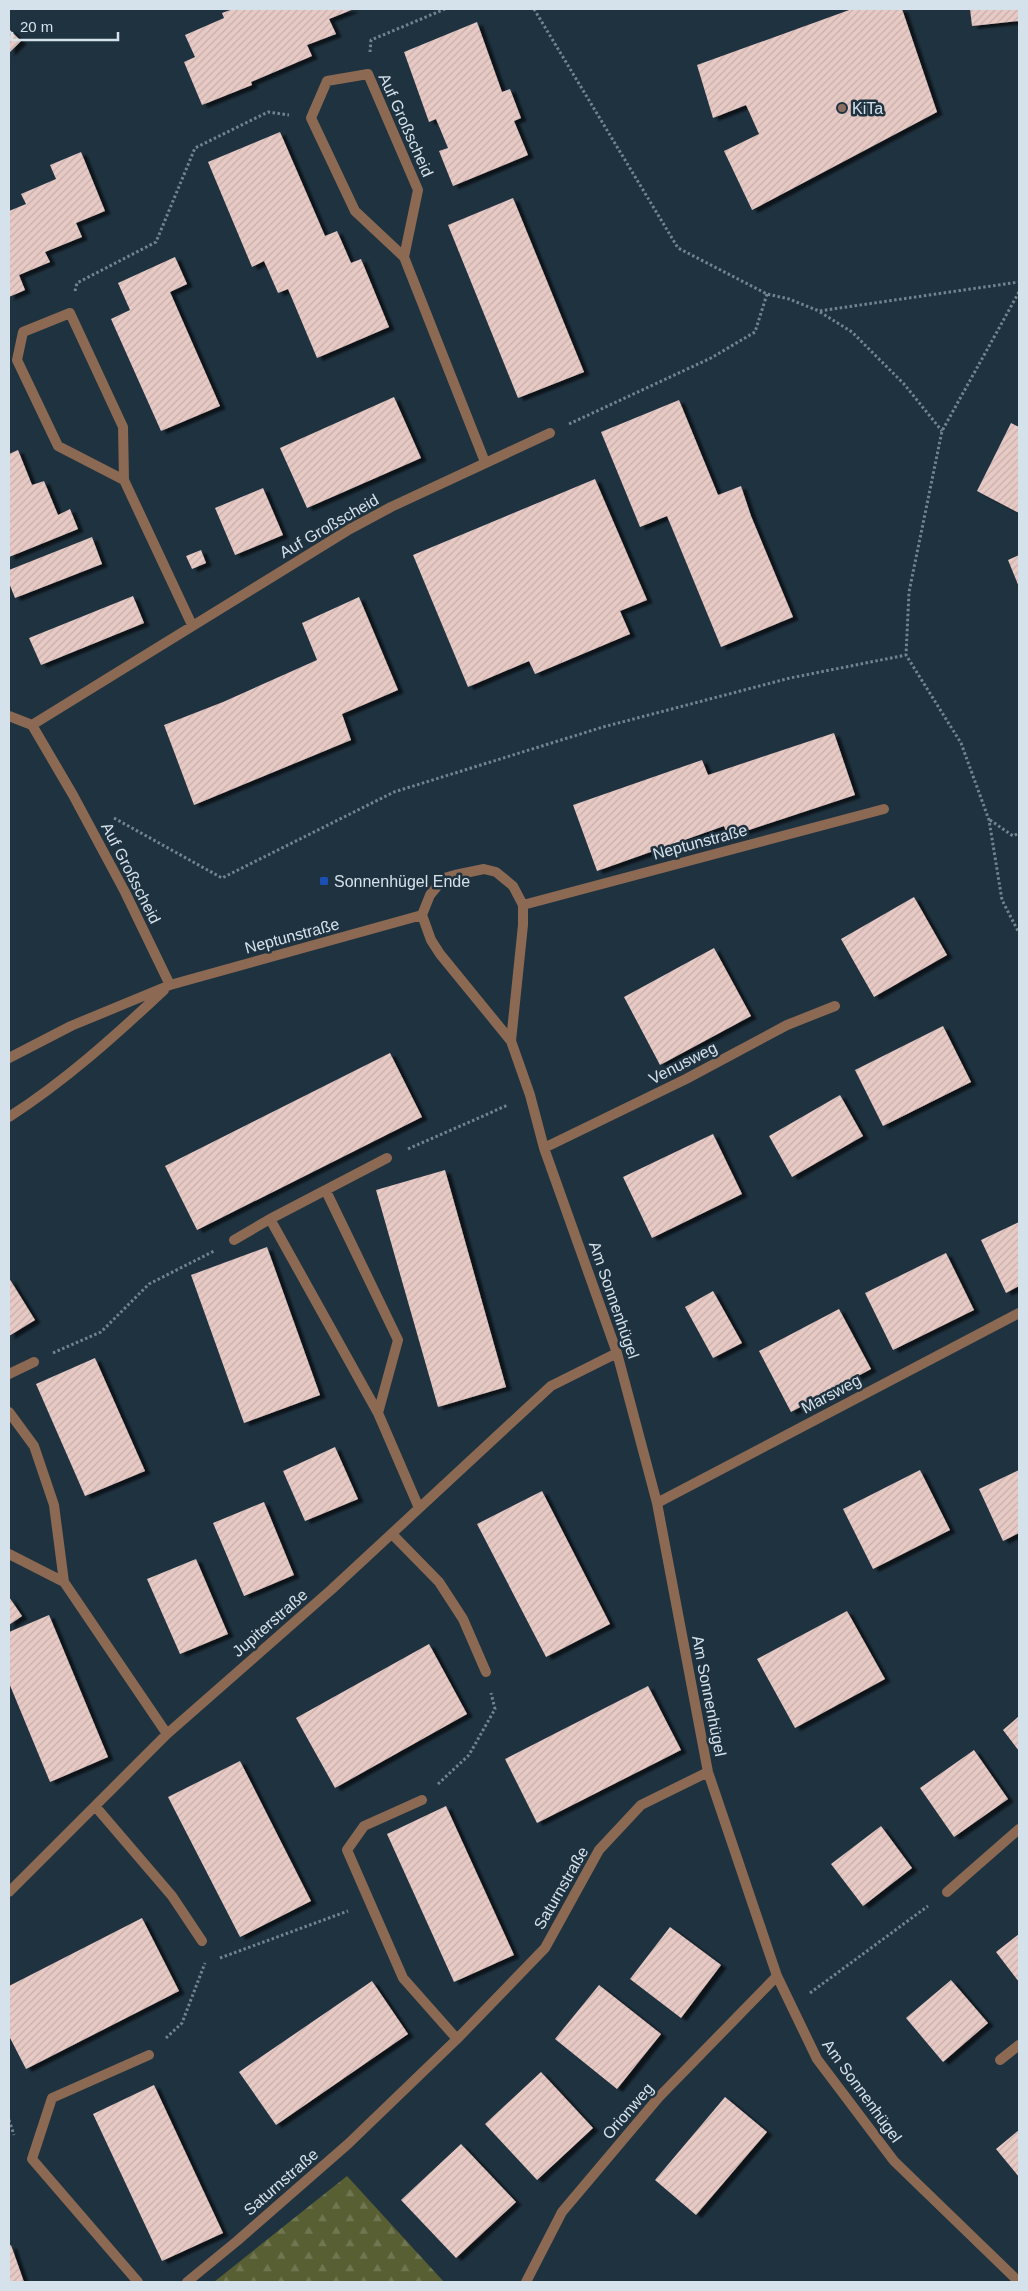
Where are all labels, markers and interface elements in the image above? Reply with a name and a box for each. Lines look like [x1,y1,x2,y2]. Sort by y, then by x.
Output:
scale bar [12,10,119,42]
text: 20 m [20,18,53,35]
street label: Auf Großscheid [376,71,436,179]
place label: KiTa [852,100,883,117]
marker: KiTa [836,102,848,114]
street label: Auf Großscheid [277,491,381,561]
street label: Auf Großscheid [98,820,164,926]
street label: Neptunstraße [651,821,749,863]
place label: Sonnenhügel Ende [334,873,470,890]
marker: Sonnenhügel Ende [318,875,330,887]
street label: Neptunstraße [243,915,341,957]
street label: Venusweg [646,1039,720,1087]
street label: Am Sonnenhügel [586,1239,642,1361]
street label: Marsweg [798,1371,864,1417]
street label: Jupiterstraße [229,1586,311,1660]
street label: Am Sonnenhügel [689,1634,729,1758]
street label: Saturnstraße [531,1844,592,1932]
street label: Am Sonnenhügel [819,2036,905,2146]
street label: Orionweg [599,2080,657,2142]
street label: Saturnstraße [241,2145,322,2219]

